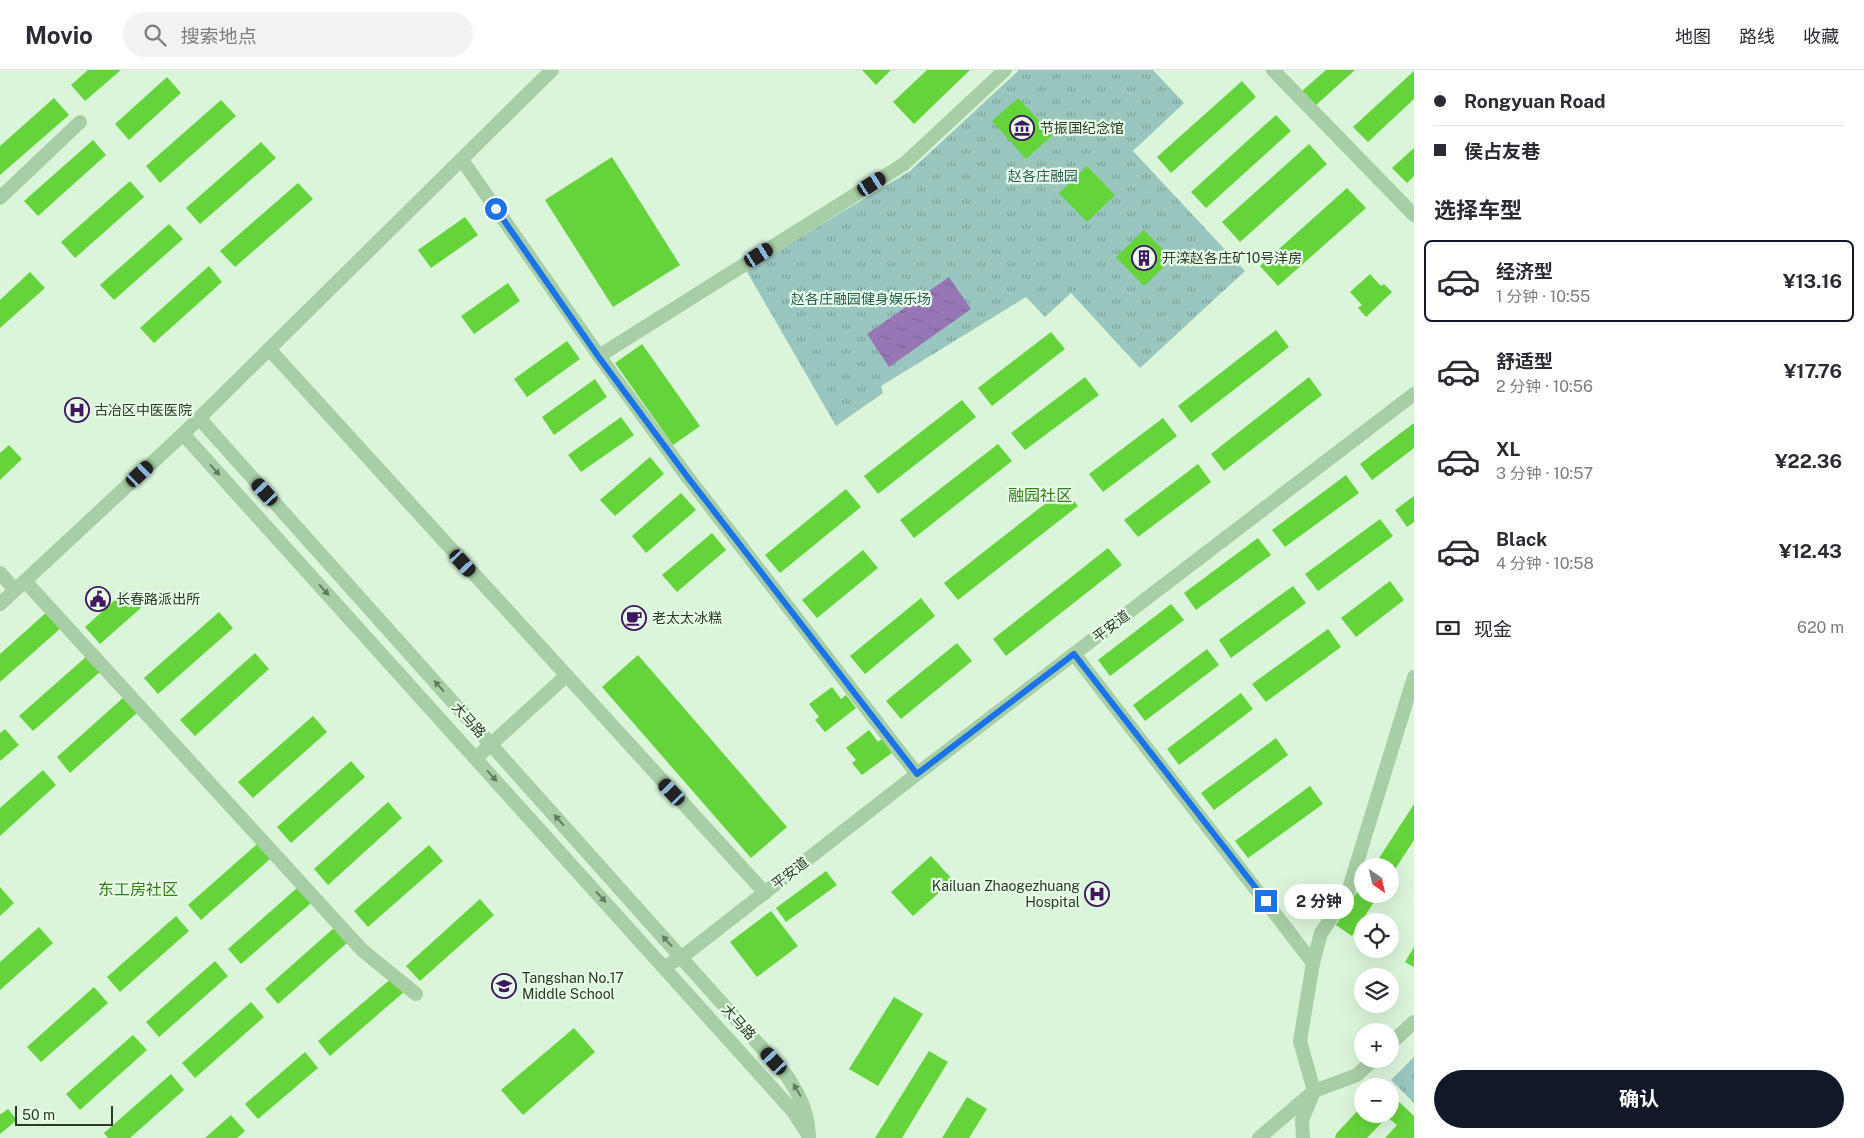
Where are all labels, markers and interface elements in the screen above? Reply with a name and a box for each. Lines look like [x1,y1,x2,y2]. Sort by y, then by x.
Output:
search box [123,12,473,57]
text: Movio [25,21,93,49]
icon: search [141,21,169,49]
text: 搜索地点 [181,25,257,47]
text: 地图 [1675,26,1711,47]
text: 路线 [1739,26,1775,47]
text: 收藏 [1803,26,1839,47]
text: Rongyuan Road [1464,90,1606,112]
museum icon: 节振国纪念馆 [1009,115,1035,141]
place label: 节振国纪念馆 [1040,120,1124,136]
text: 侯占友巷 [1464,140,1540,162]
park label: 赵各庄融园 [1007,168,1078,184]
car [855,170,888,198]
text: 选择车型 [1434,197,1522,223]
route start [485,198,507,220]
car [742,241,775,269]
building icon: 开滦赵各庄矿10号洋房 [1131,245,1157,271]
place label: 开滦赵各庄矿10号洋房 [1162,250,1302,266]
icon: car [1436,259,1481,304]
text: 经济型 [1496,260,1553,282]
text: ¥13.16 [1783,270,1842,292]
text: 1 分钟 · 10:55 [1496,287,1590,306]
park label: 赵各庄融园健身娱乐场 [790,291,931,307]
icon: car [1436,349,1481,394]
text: 舒适型 [1496,350,1553,372]
text: ¥17.76 [1784,360,1842,382]
text: 2 分钟 · 10:56 [1496,377,1593,396]
hospital icon: 古冶区中医医院 [64,397,90,423]
place label: 古冶区中医医院 [94,402,192,418]
text: XL [1496,438,1521,460]
icon: car [1436,439,1481,484]
text: ¥22.36 [1775,450,1842,472]
car [123,458,156,490]
one-way arrow [210,463,221,476]
text: 3 分钟 · 10:57 [1496,464,1593,483]
car [249,476,280,508]
district label: 融园社区 [1008,486,1072,505]
text: Black [1496,528,1547,550]
icon: car [1436,529,1481,574]
text: ¥12.43 [1779,540,1842,562]
car [447,547,478,579]
text: 4 分钟 · 10:58 [1496,554,1594,573]
one-way arrow [319,584,330,597]
public building icon: 长春路派出所 [85,586,111,612]
place label: 长春路派出所 [116,591,200,607]
cafe icon: 老太太冰糕 [621,605,647,631]
street label: 平安道 [1089,607,1133,645]
place label: 老太太冰糕 [652,610,722,626]
icon: cash [1434,614,1462,642]
text: 现金 [1474,618,1512,640]
text: 620 m [1797,618,1844,637]
one-way arrow [433,681,445,693]
street label: 大马路 [449,699,489,741]
one-way arrow [486,769,498,781]
car [656,776,687,808]
one-way arrow [553,815,565,827]
street label: 平安道 [769,854,811,892]
north arrow [1354,858,1399,902]
map controls [1354,858,1399,1123]
place label: Kailuan Zhaogezhuang Hospital [932,878,1080,910]
district label: 东工房社区 [98,880,178,899]
hospital icon: Kailuan Zhaogezhuang Hospital [1084,881,1110,907]
callout: 2 分钟 [1284,884,1354,918]
one-way arrow [595,890,607,902]
route end [1255,890,1277,912]
text: 2 分钟 [1296,892,1342,911]
button: locate [1354,913,1399,958]
one-way arrow [661,936,673,948]
button: layers [1354,968,1399,1013]
place label: Tangshan No.17 Middle School [522,970,624,1002]
school or university icon: Tangshan No.17 Middle School [491,973,517,999]
street label: 大马路 [719,1001,759,1043]
button: + [1354,1023,1399,1068]
car [758,1045,789,1077]
button: 确认 [1434,1070,1844,1128]
button: − [1354,1078,1399,1123]
one-way arrow [792,1084,801,1097]
scale bar [15,1103,112,1126]
text: 50 m [22,1107,55,1123]

